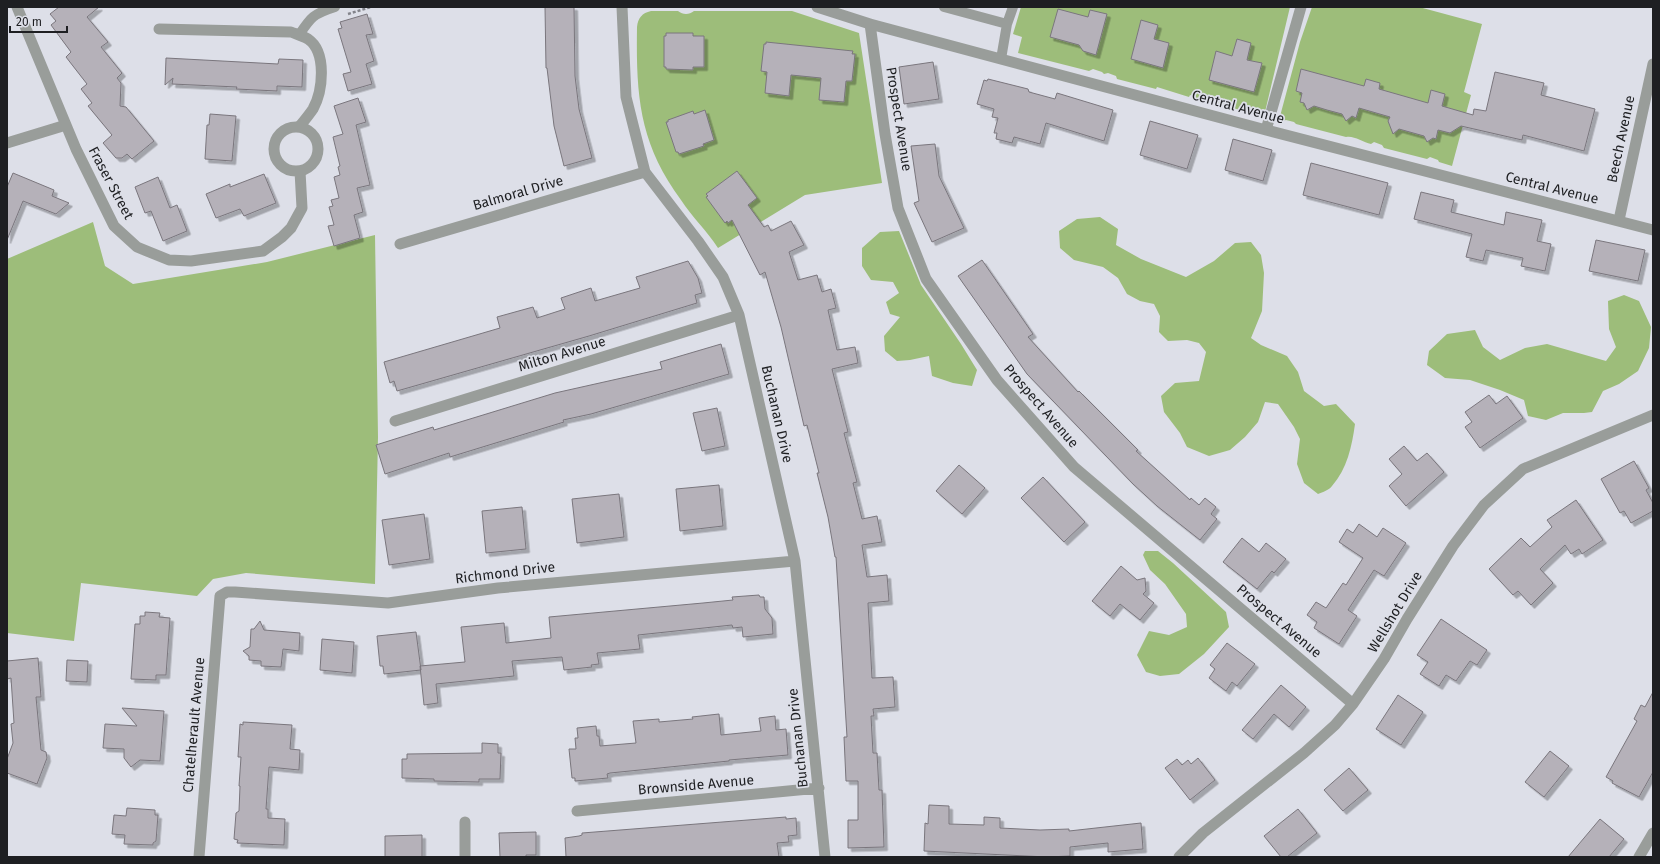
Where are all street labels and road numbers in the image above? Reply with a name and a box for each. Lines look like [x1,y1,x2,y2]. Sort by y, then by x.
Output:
street label: Prospect Avenue [882,66,916,172]
street label: Central Avenue [1190,86,1286,128]
street label: Beech Avenue [1603,94,1639,184]
street label: Fraser Street [85,144,138,223]
street label: Central Avenue [1504,168,1600,208]
street label: Balmoral Drive [471,172,565,214]
street label: Milton Avenue [516,333,608,375]
street label: Prospect Avenue [1000,361,1082,451]
street label: Buchanan Drive [757,363,797,465]
street label: Richmond Drive [454,558,556,588]
street label: Wellshot Drive [1364,568,1426,656]
street label: Prospect Avenue [1233,581,1325,661]
street label: Chatelherault Avenue [180,657,208,793]
street label: Buchanan Drive [784,688,812,788]
street label: Brownside Avenue [637,771,755,799]

